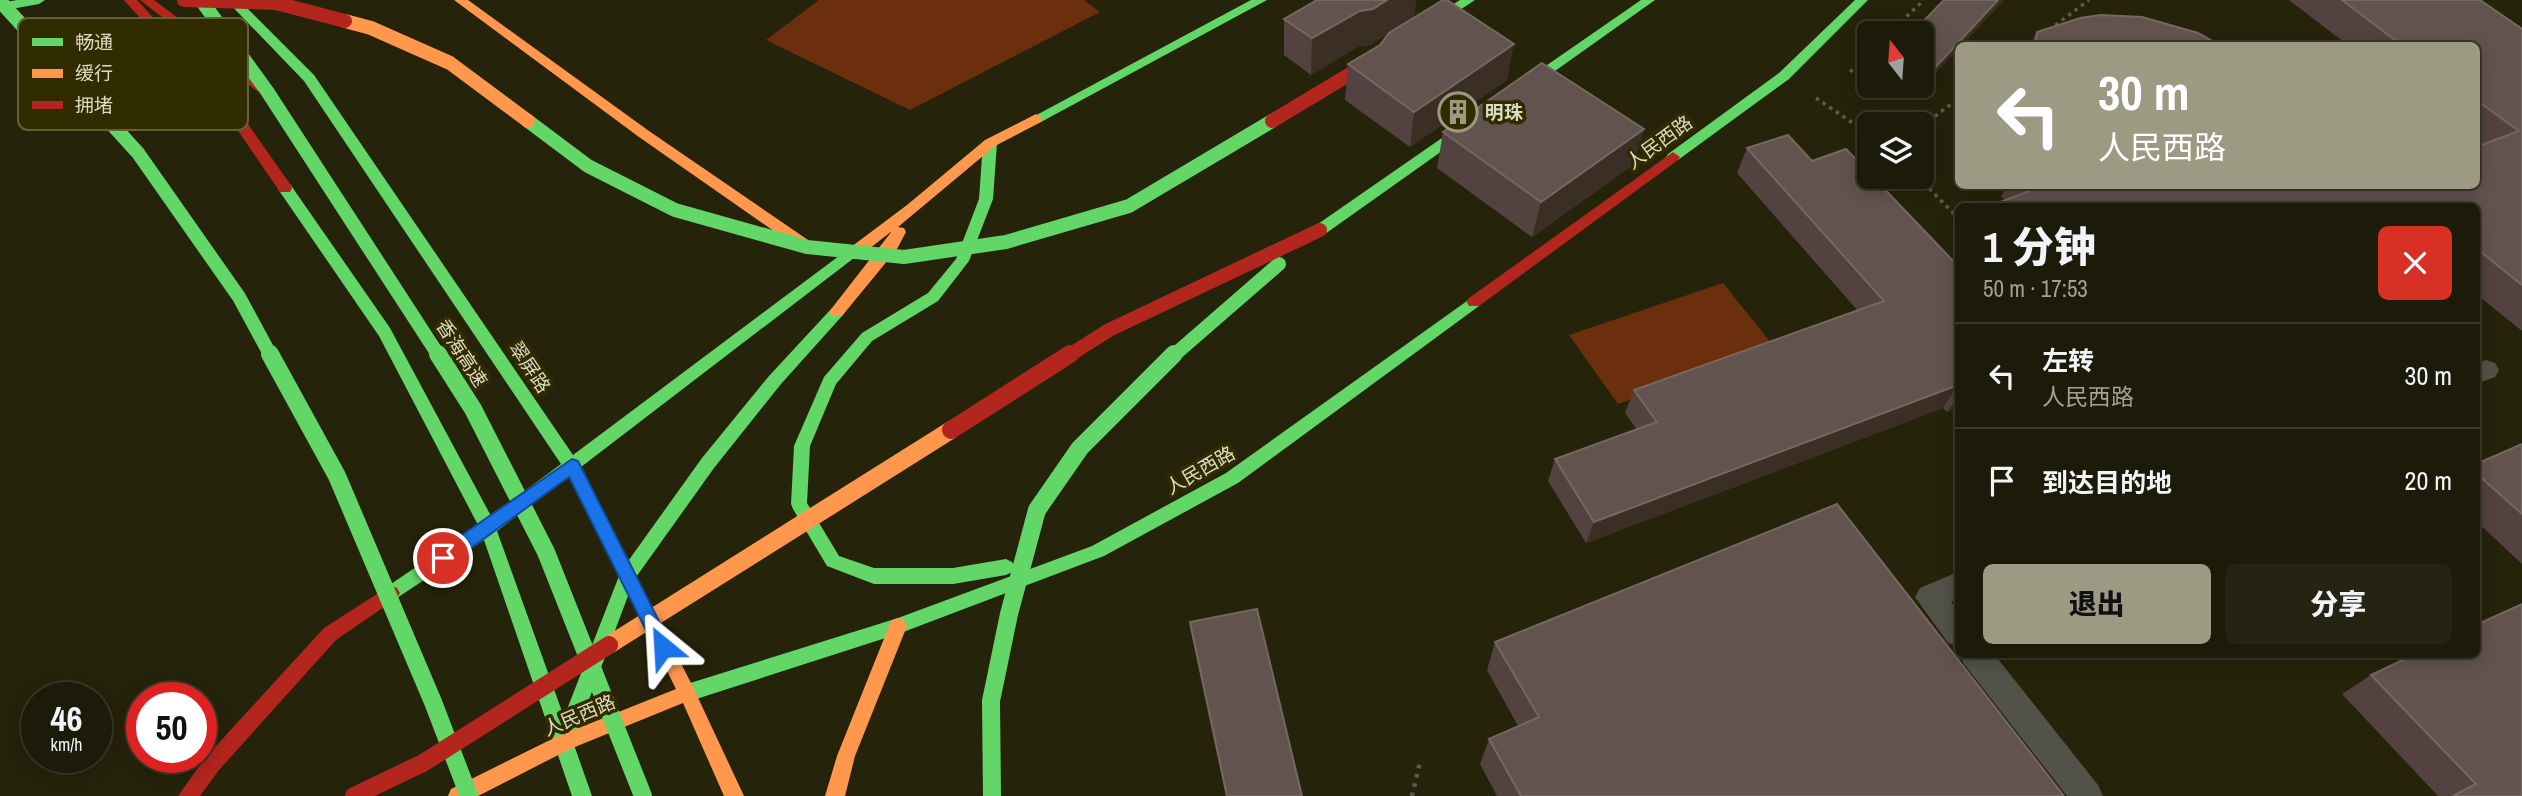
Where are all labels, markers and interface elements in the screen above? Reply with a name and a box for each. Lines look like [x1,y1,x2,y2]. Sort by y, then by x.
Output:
legend [18,18,248,130]
north arrow [1857,21,1934,98]
map controls [1857,21,1934,189]
text: 畅通 [75,29,113,55]
text: 30 m [2098,59,2190,125]
text: 缓行 [75,60,113,86]
icon: left [1983,70,2074,161]
building icon: 明珠 [1437,91,1479,133]
text: 拥堵 [75,92,113,118]
place label: 明珠 [1485,99,1523,125]
street label: 人民西路 [1621,109,1697,175]
button: layers [1857,112,1934,189]
text: 人民西路 [2098,126,2226,169]
text: 1 分钟 [1983,219,2096,275]
button: close [2378,226,2452,300]
text: 50 m · 17:53 [1983,273,2088,304]
street label: 香海高速 [430,314,494,392]
street label: 翠屏路 [503,336,557,398]
text: 左转 [2042,343,2094,378]
icon: left [1983,357,2021,395]
text: 30 m [2405,358,2452,393]
text: 人民西路 [2042,381,2134,412]
street label: 人民西路 [1161,440,1239,500]
icon: arrive [1983,462,2021,500]
text: 20 m [2405,463,2452,498]
text: 到达目的地 [2042,465,2172,500]
pin [413,528,473,588]
icon: arrive [424,539,462,577]
button: 退出 [1983,564,2211,644]
button: 分享 [2225,564,2452,644]
position arrow [626,610,700,684]
speed limit sign: 50 [126,682,217,773]
street label: 人民西路 [539,688,619,742]
text: 46 [51,695,82,742]
text: km/h [51,732,83,757]

